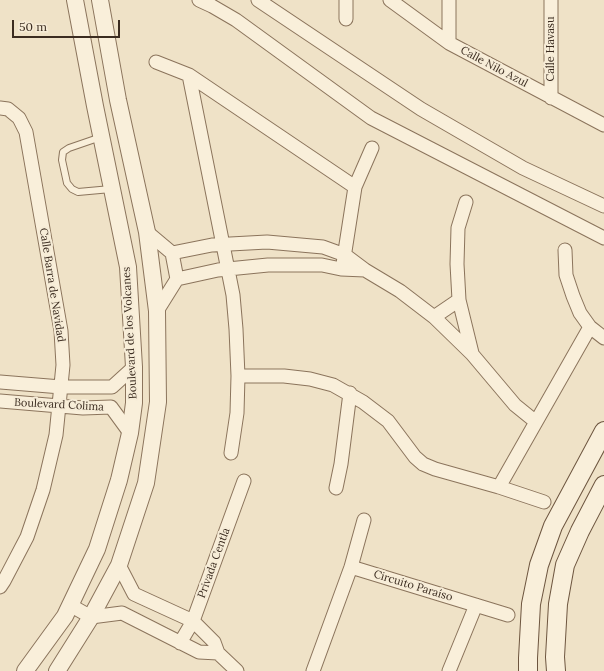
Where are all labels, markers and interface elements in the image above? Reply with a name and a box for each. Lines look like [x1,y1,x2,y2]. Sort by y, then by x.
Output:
scale bar [14,12,122,38]
street label: Calle Havasu [544,16,558,82]
text: 50 m [19,19,47,34]
street label: Calle Nilo Azul [458,44,530,90]
street label: Calle Barra de Navidad [36,227,68,343]
street label: Boulevard de los Volcanes [120,267,140,399]
street label: Boulevard Colima [14,396,104,414]
street label: Privada Centla [195,526,233,600]
street label: Circuito Paraíso [372,568,454,604]

